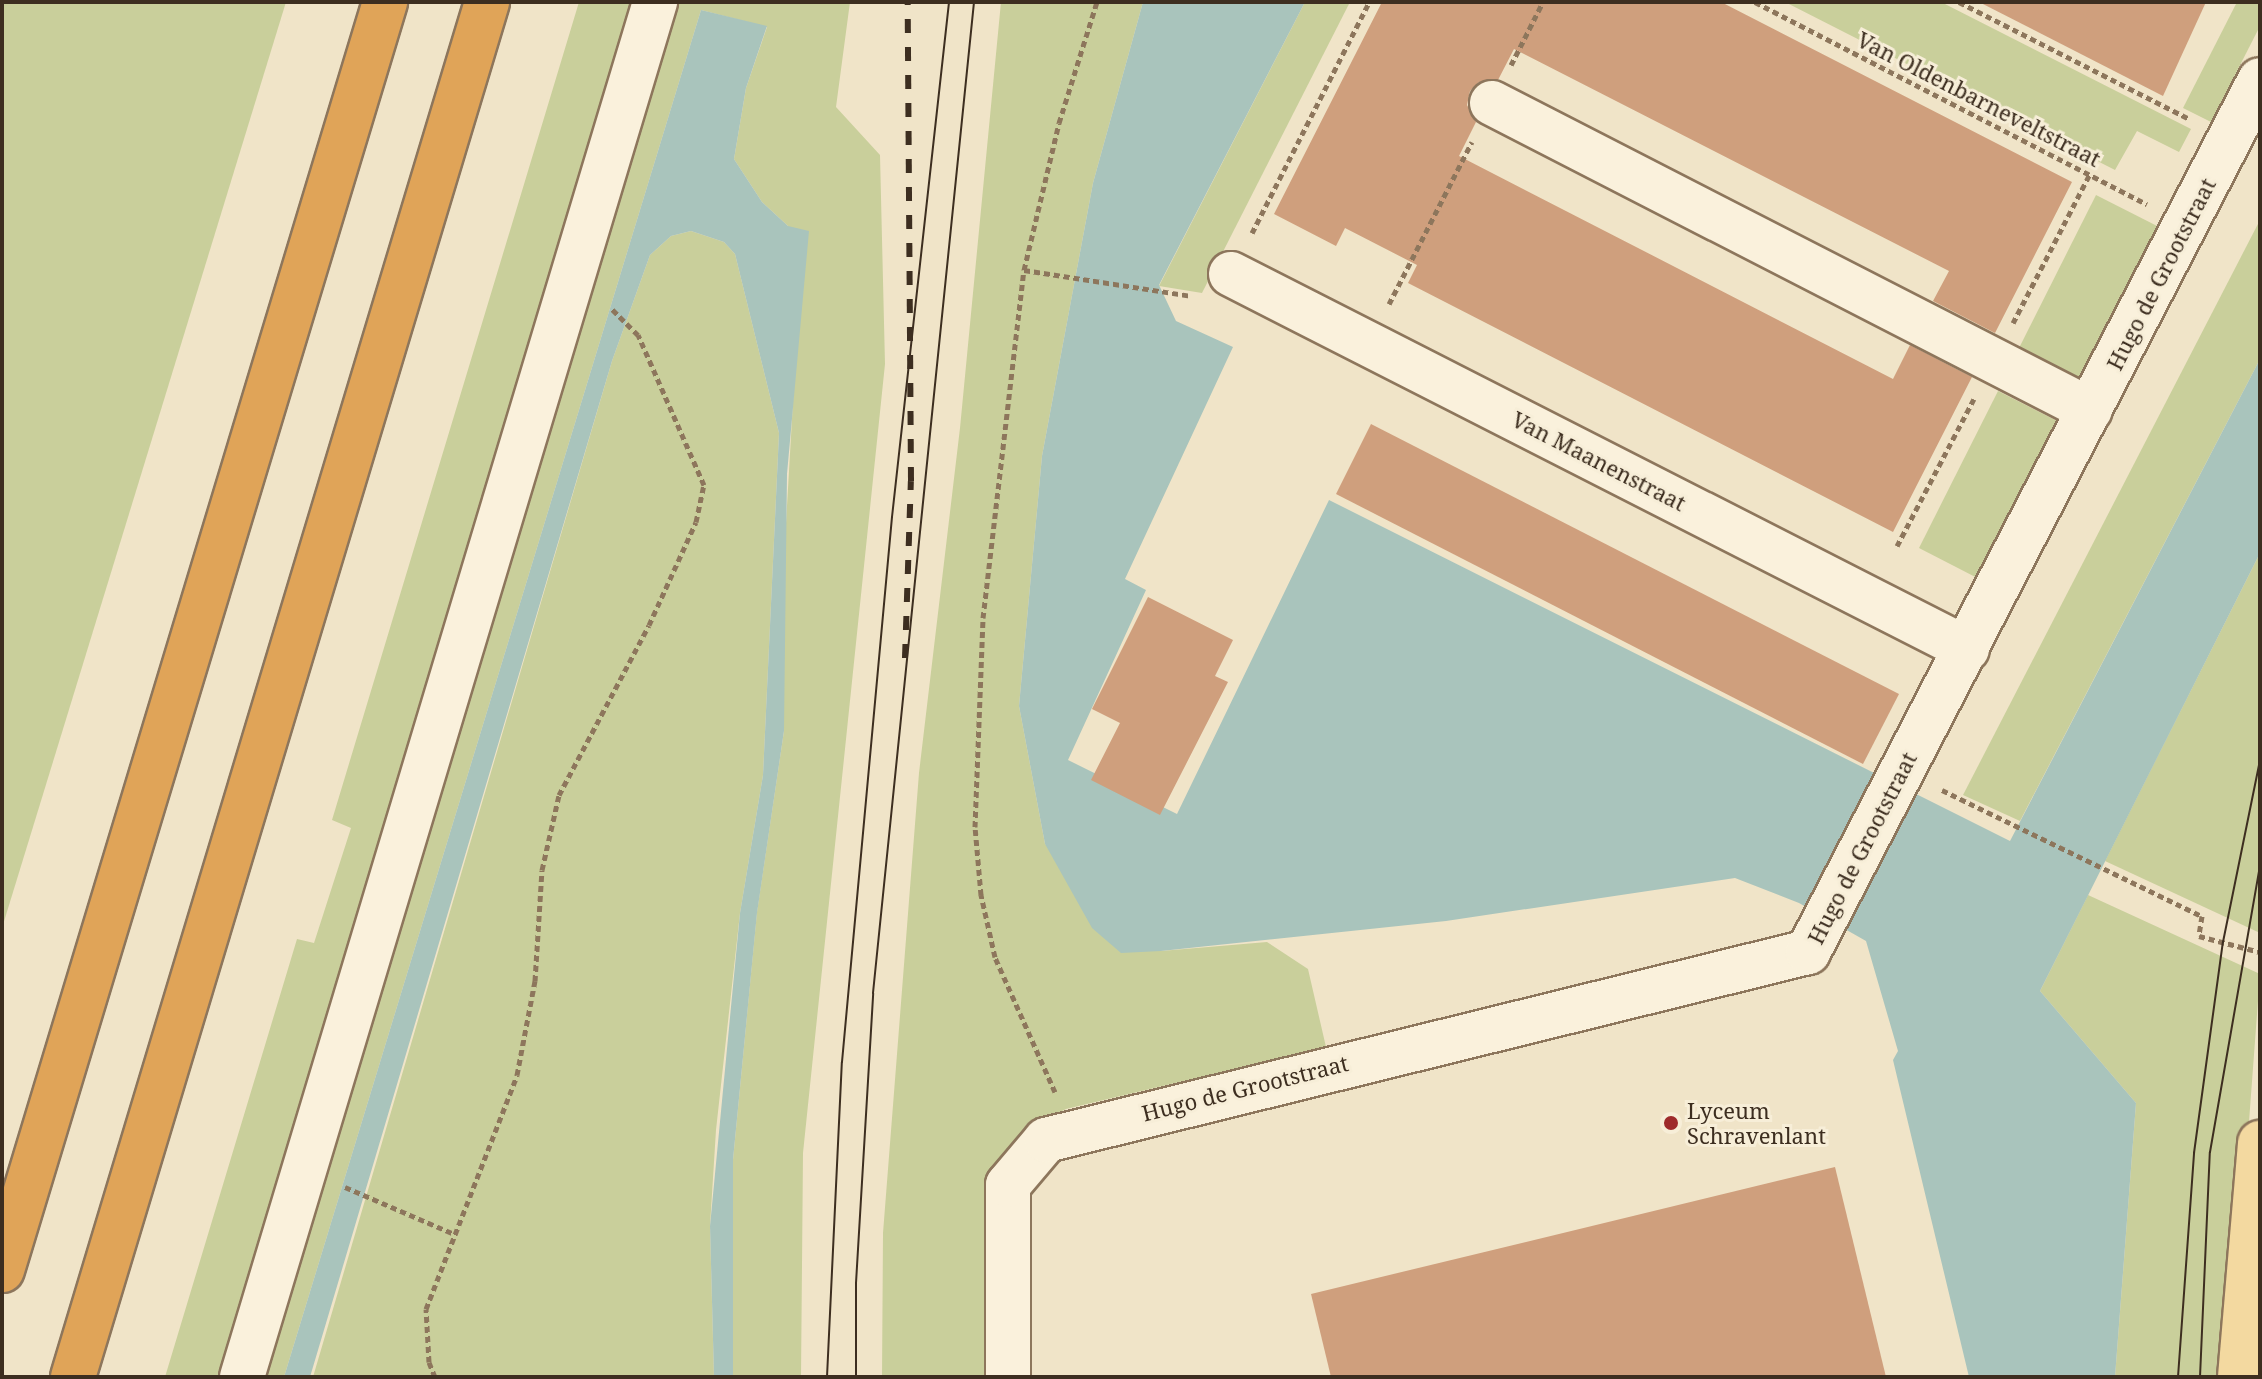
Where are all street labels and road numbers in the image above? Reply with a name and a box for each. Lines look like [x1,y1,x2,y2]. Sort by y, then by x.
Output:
street label: Van Oldenbarneveltstraat [1853,26,2105,172]
street label: Hugo de Grootstraat [2101,174,2221,374]
street label: Van Maanenstraat [1508,406,1690,516]
street label: Hugo de Grootstraat [1802,748,1922,948]
street label: Hugo de Grootstraat [1139,1050,1351,1126]

